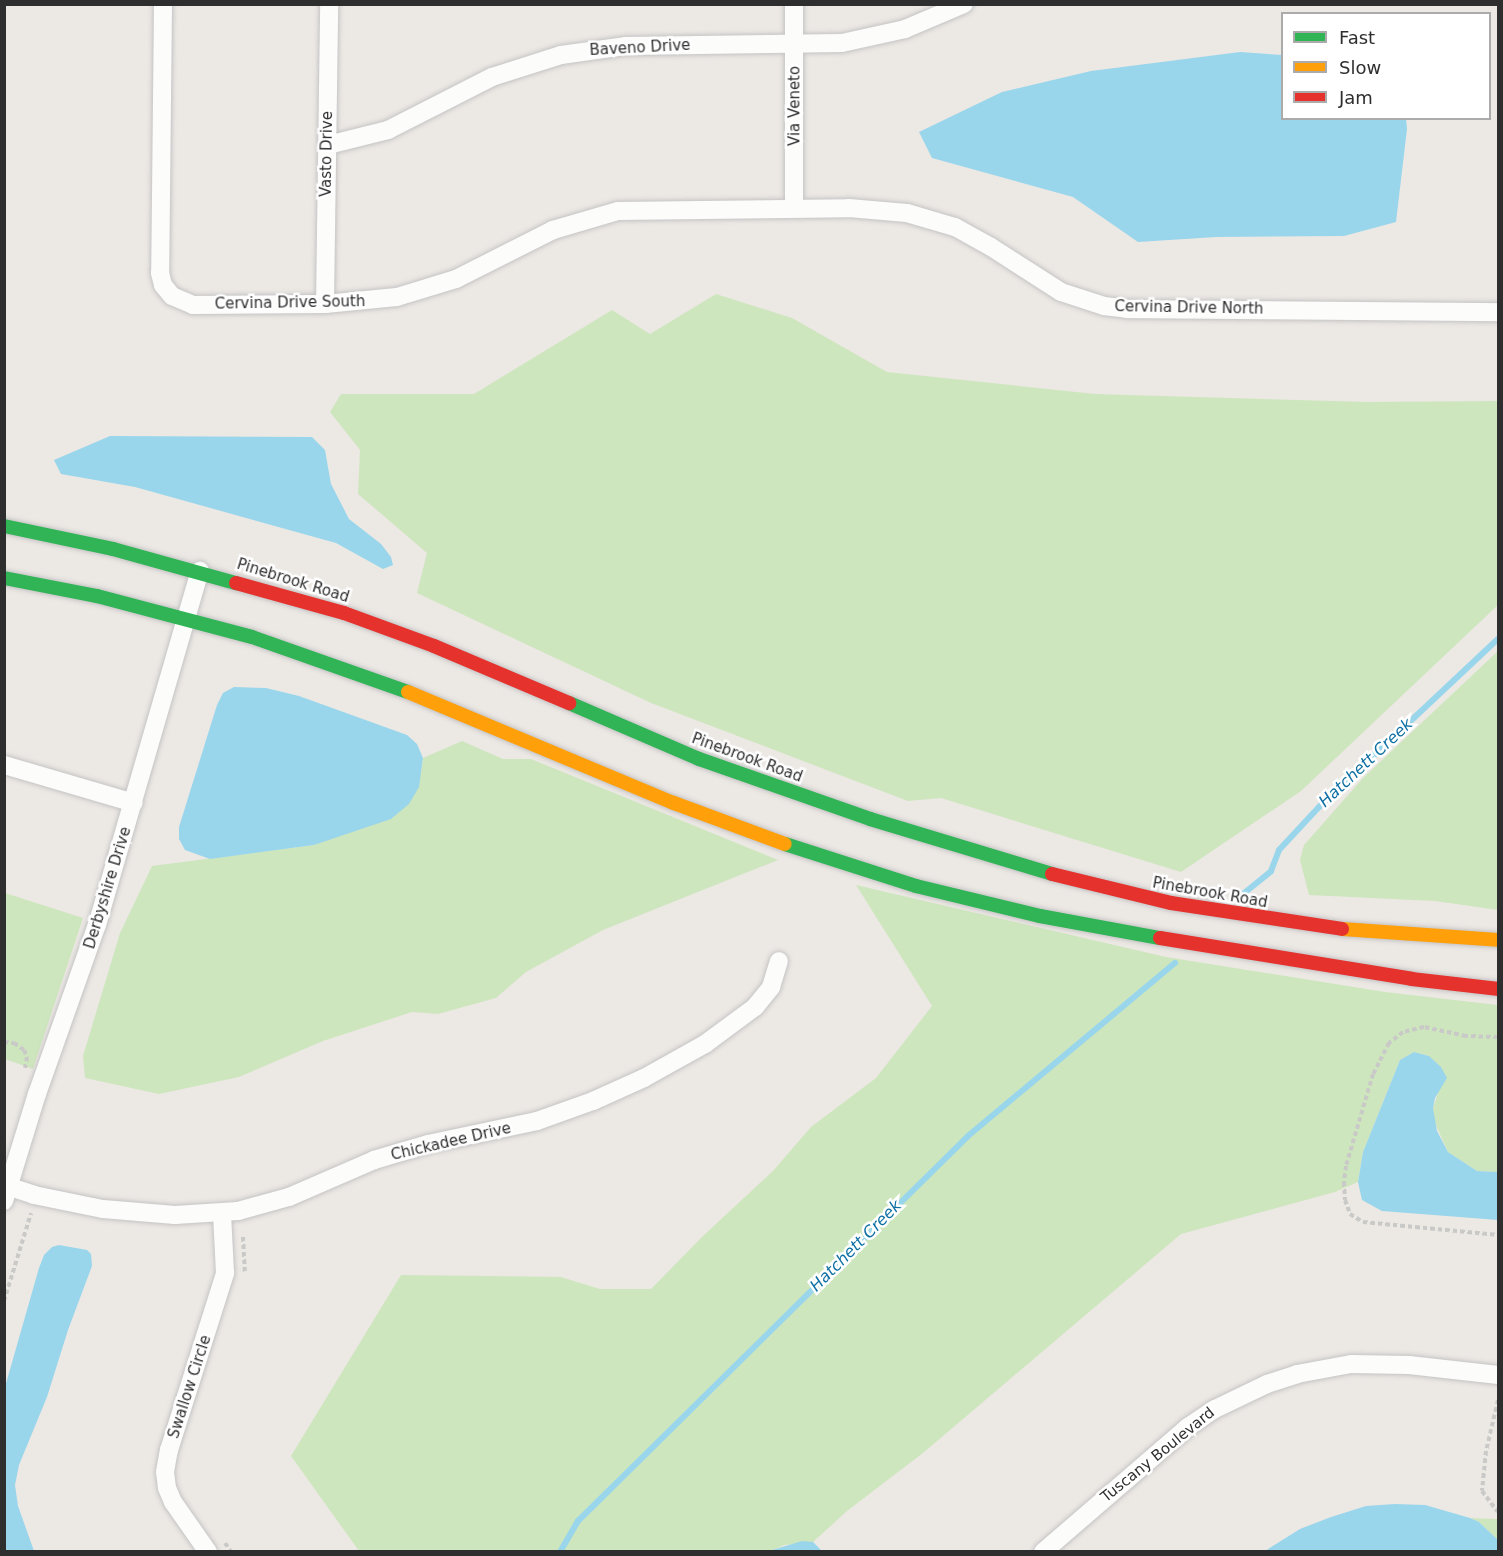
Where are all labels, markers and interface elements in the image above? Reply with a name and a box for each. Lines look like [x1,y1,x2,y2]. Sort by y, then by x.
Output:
legend [1281,12,1491,120]
text: Fast [1339,27,1375,48]
street label: Baveno Drive [589,36,691,60]
text: Slow [1339,57,1381,78]
street label: Via Veneto [786,66,804,146]
text: Jam [1339,87,1373,108]
street label: Vasto Drive [317,111,337,197]
street label: Cervina Drive South [214,293,366,313]
street label: Cervina Drive North [1114,298,1264,318]
street label: Pinebrook Road [235,555,351,607]
water label: Hatchett Creek [1315,715,1417,811]
street label: Pinebrook Road [689,730,805,786]
street label: Derbyshire Drive [81,825,135,951]
street label: Pinebrook Road [1151,874,1269,912]
street label: Chickadee Drive [389,1119,513,1165]
water label: Hatchett Creek [806,1196,906,1296]
street label: Swallow Circle [165,1333,215,1441]
street label: Tuscany Boulevard [1098,1404,1218,1506]

